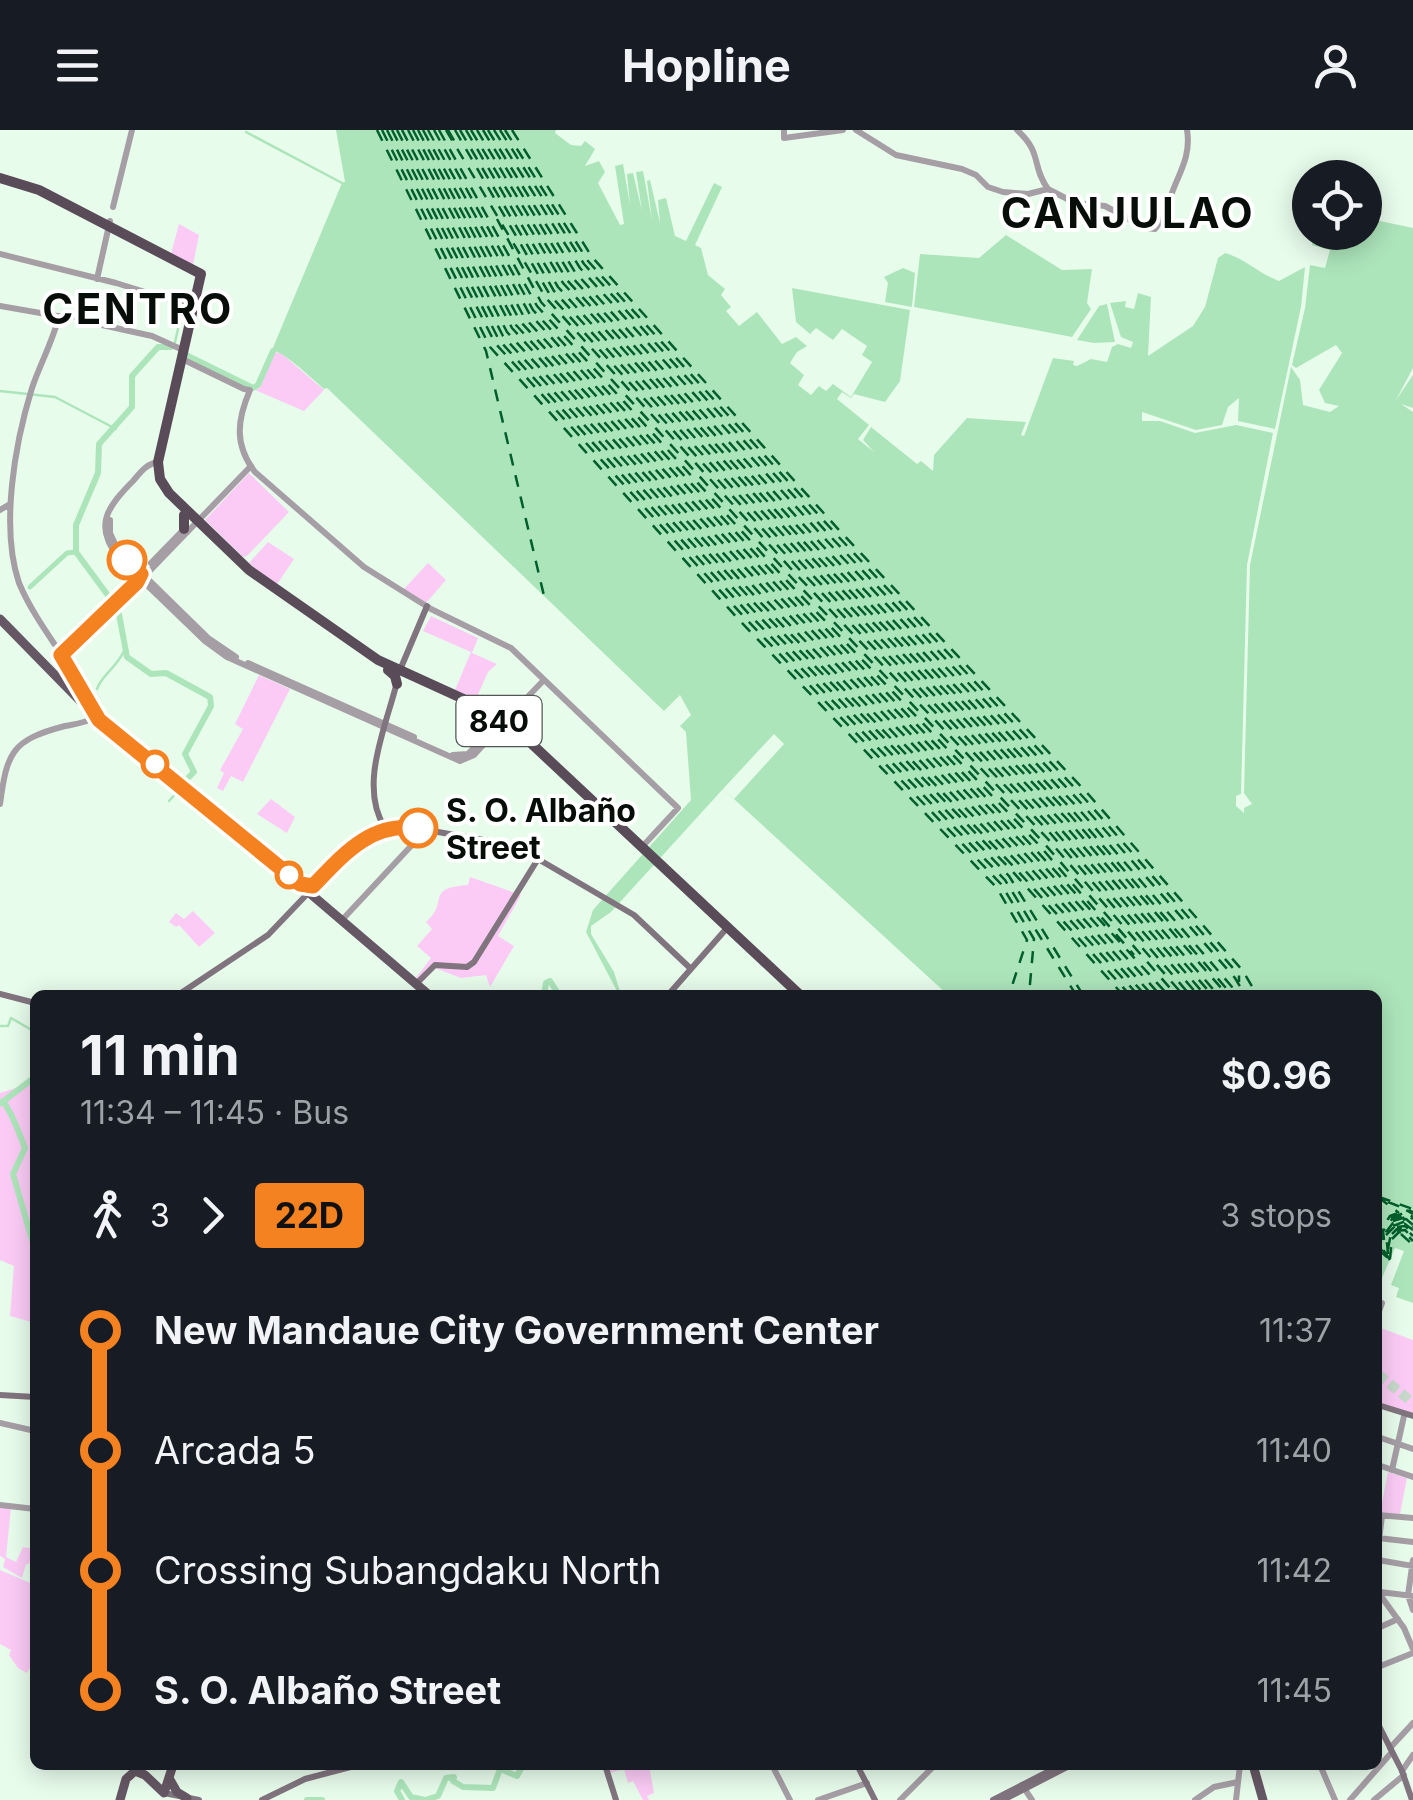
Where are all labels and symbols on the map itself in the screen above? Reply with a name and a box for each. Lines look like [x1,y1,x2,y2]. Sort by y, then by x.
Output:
district label: CANJULAO [1001,187,1255,238]
district label: CENTRO [42,283,234,334]
unlabelled marker [108,541,146,579]
road number: 840 [456,696,542,746]
unlabelled marker [142,751,168,777]
place label: S. O. Albaño Street [446,791,636,867]
marker: S. O. Albaño Street [399,809,437,847]
unlabelled marker [276,862,302,888]

